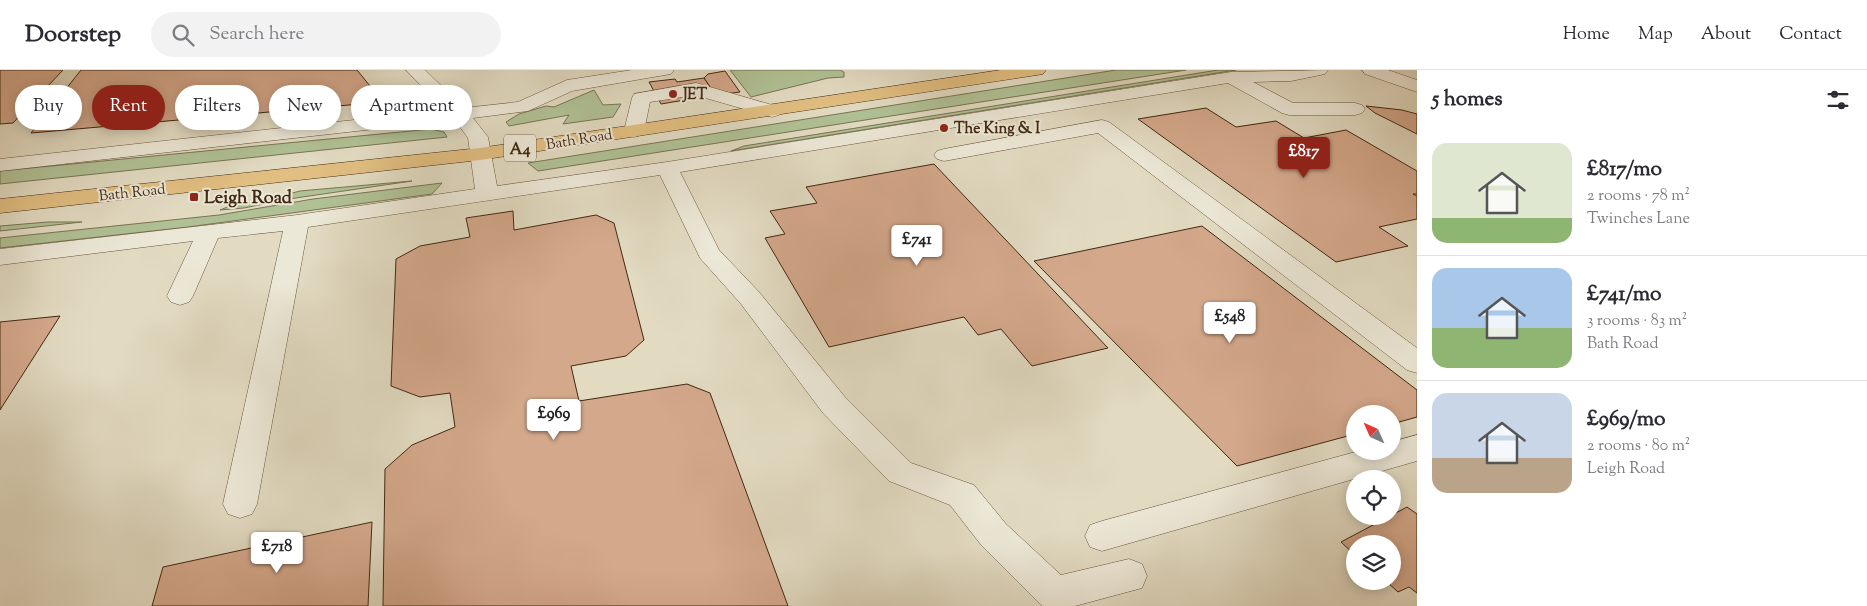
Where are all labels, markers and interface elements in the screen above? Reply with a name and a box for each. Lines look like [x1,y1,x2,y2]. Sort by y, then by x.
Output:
search box [151,12,501,57]
text: Doorstep [25,18,121,52]
icon: search [169,21,197,49]
text: Search here [209,21,304,48]
text: Home [1563,22,1610,48]
text: Map [1638,22,1673,48]
text: About [1701,22,1751,48]
text: Contact [1779,22,1842,48]
chip: Buy [15,85,82,130]
chip: Rent [92,85,165,130]
chip: Filters [175,85,259,130]
chip: New [269,85,341,130]
chip: Apartment [351,85,472,130]
place label: JET [682,85,707,106]
text: 5 homes [1432,85,1502,115]
icon: filters [1824,86,1852,114]
marker: JET [667,88,679,100]
place label: The King & I [954,119,1040,140]
marker: The King & I [938,122,950,134]
street label: Bath Road [544,125,615,156]
road number: A4 [504,134,536,162]
pin: £817 [1274,136,1334,179]
text: £817 [1289,141,1319,164]
text: £817/mo [1587,155,1662,185]
icon: home [1472,163,1532,223]
street label: Bath Road [98,179,167,207]
text: 2 rooms · 78 m² [1587,185,1690,208]
place label: Leigh Road [204,186,293,212]
marker: Leigh Road [188,191,200,203]
text: Twinches Lane [1587,208,1690,231]
pin: £741 [887,224,947,267]
text: £741 [902,229,932,252]
text: £741/mo [1587,280,1661,310]
icon: home [1472,288,1532,348]
pin: £548 [1200,302,1260,344]
text: £548 [1215,306,1245,329]
text: 3 rooms · 83 m² [1587,310,1687,333]
text: Bath Road [1587,333,1659,356]
pin: £969 [524,398,584,441]
text: £969 [538,403,570,426]
north arrow [1346,405,1401,460]
map controls [1346,405,1401,590]
text: £969/mo [1587,405,1665,435]
icon: home [1472,413,1532,473]
text: 2 rooms · 80 m² [1587,435,1690,458]
text: Leigh Road [1587,458,1665,481]
button: locate [1346,470,1401,525]
pin: £718 [247,532,307,574]
button: layers [1346,535,1401,590]
text: £718 [262,536,292,559]

